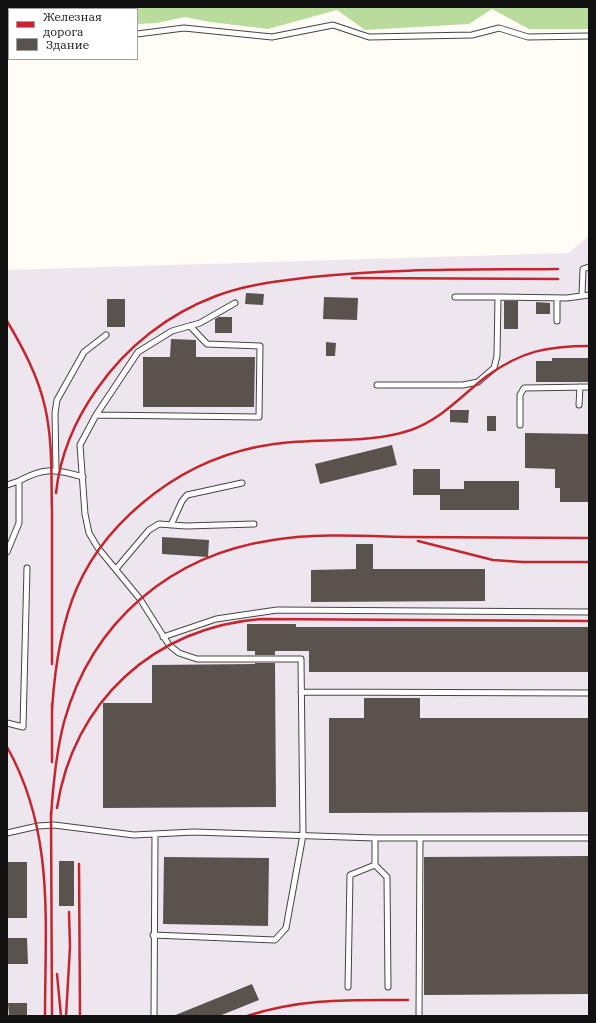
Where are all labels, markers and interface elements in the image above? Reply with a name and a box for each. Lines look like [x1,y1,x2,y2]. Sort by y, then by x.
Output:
legend [8,8,138,60]
text: Железная дорога [43,9,102,39]
text: Здание [46,37,89,52]

